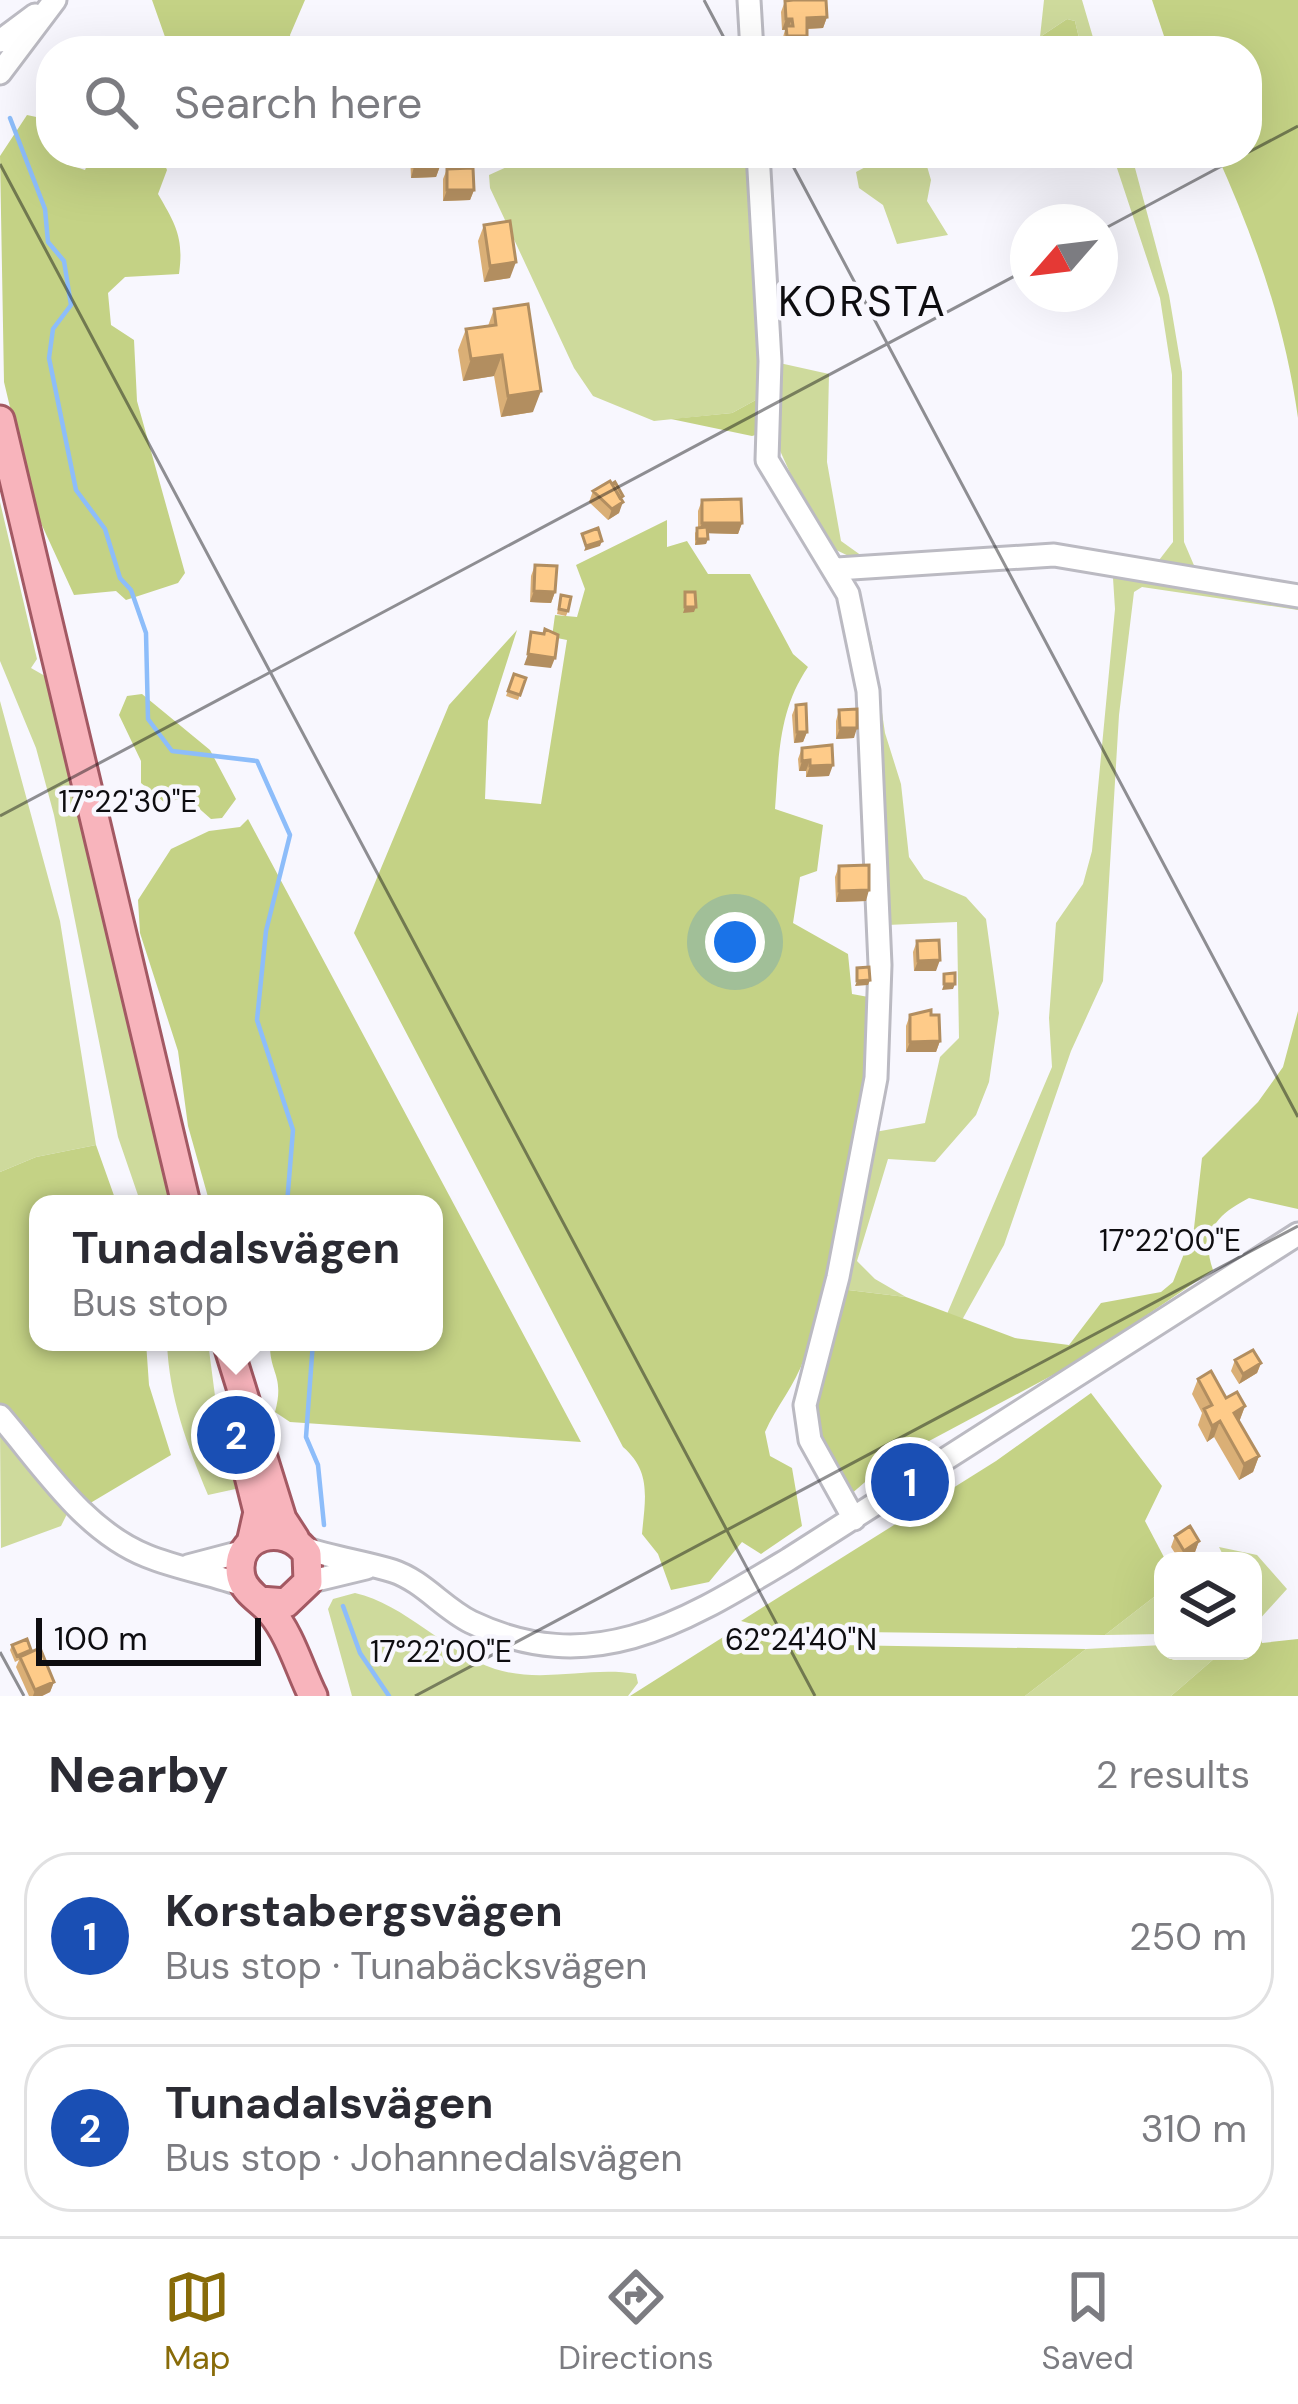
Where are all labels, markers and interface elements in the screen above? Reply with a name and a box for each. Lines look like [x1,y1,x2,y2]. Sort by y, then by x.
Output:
search box [36,36,1262,168]
icon: search [78,69,144,135]
text: Search here [174,73,422,132]
north arrow [1010,204,1118,312]
district label: KORSTA [778,274,948,329]
text: 17°22'30"E [59,782,197,821]
your location [705,912,765,972]
popup [29,1195,443,1351]
text: Tunadalsvägen [72,1218,400,1277]
text: 17°22'00"E [1099,1221,1241,1260]
text: Bus stop [72,1277,229,1328]
pin: 2 [197,1390,275,1480]
pin: 1 [871,1437,949,1527]
map controls [1154,1552,1262,1660]
button: layers [1154,1552,1262,1660]
scale bar [36,1612,261,1665]
text: 100 m [54,1617,148,1660]
text: 62°24'40"N [725,1620,877,1659]
text: 17°22'00"E [370,1632,512,1671]
text: Nearby [48,1741,229,1808]
text: 2 results [1096,1749,1250,1800]
text: Korstabergsvägen [165,1881,563,1940]
text: 1 [83,1911,97,1962]
text: 250 m [1129,1911,1247,1962]
text: Bus stop · Tunabäcksvägen [165,1940,647,1991]
text: Tunadalsvägen [165,2073,493,2132]
text: 2 [79,2103,101,2154]
text: 310 m [1141,2103,1247,2154]
text: Bus stop · Johannedalsvägen [165,2132,683,2183]
tab: Map [164,2264,230,2379]
tab: Directions [558,2264,714,2379]
tab: Saved [1042,2264,1134,2379]

